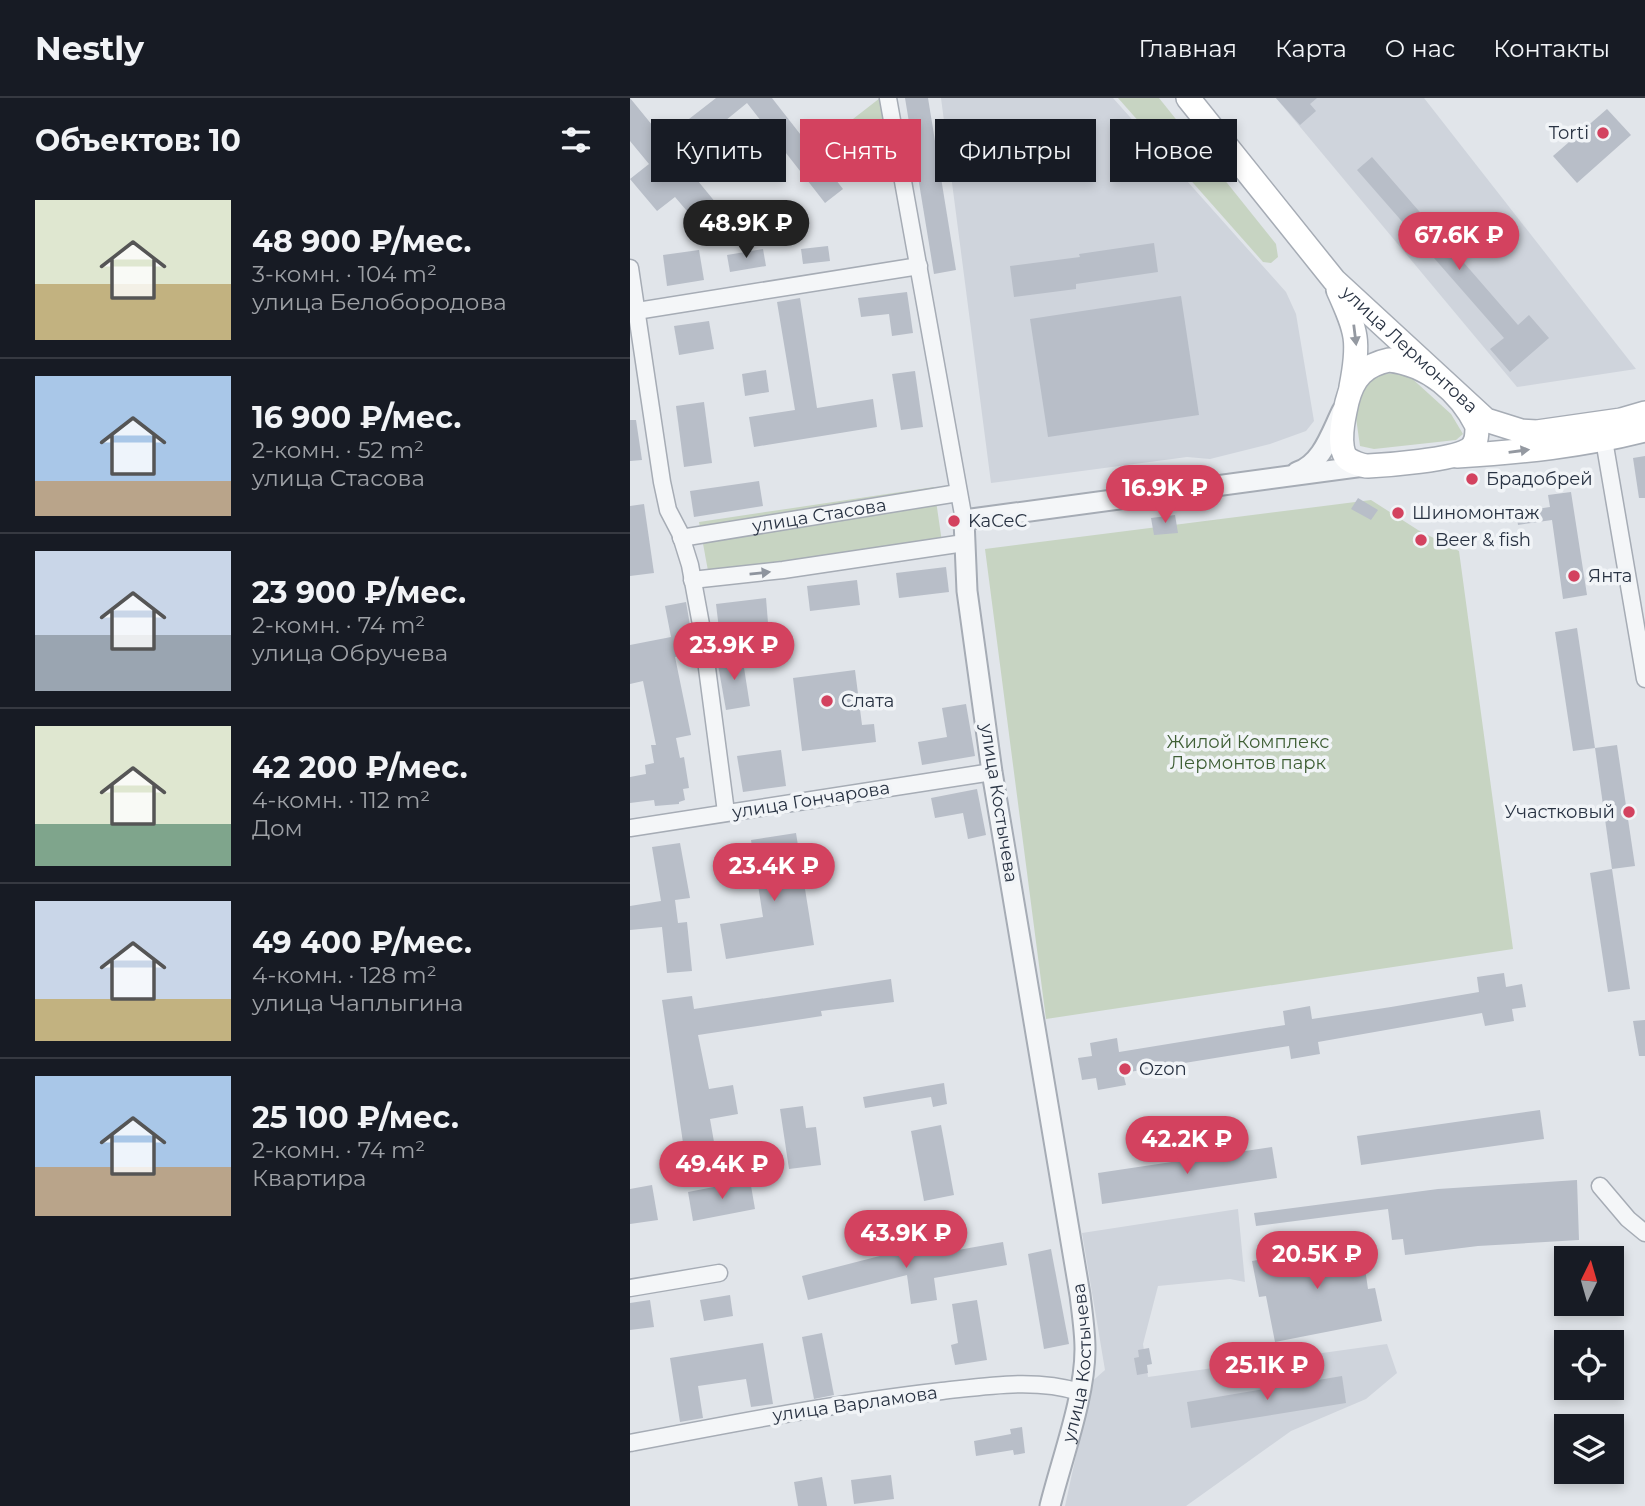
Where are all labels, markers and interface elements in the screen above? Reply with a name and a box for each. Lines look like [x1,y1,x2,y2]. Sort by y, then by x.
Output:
text: Nestly [35,28,144,68]
text: Главная [1139,34,1237,63]
text: Карта [1275,34,1347,63]
text: О нас [1385,34,1455,63]
text: Контакты [1493,34,1610,63]
chip: Купить [651,119,786,182]
chip: Снять [800,119,921,182]
chip: Фильтры [935,119,1096,182]
chip: Новое [1110,119,1237,182]
icon: filters [557,121,595,159]
text: Объектов: 10 [35,122,241,159]
place label: Torti [1549,122,1589,144]
marker: Torti [1595,125,1611,141]
pin: 48.9K ₽ [681,200,811,260]
text: 48.9K ₽ [699,209,793,237]
pin: 67.6K ₽ [1394,212,1524,272]
text: 67.6K ₽ [1414,221,1504,249]
text: 48 900 ₽/мес. [252,223,471,260]
icon: home [91,228,175,312]
text: 3-комн. · 104 m² [252,260,437,288]
street label: улица Лермонтова [1336,281,1482,418]
text: улица Белобородова [252,288,507,316]
one-way arrow [1349,324,1360,346]
text: 16 900 ₽/мес. [252,399,461,436]
icon: home [91,404,175,488]
text: 2-комн. · 52 m² [252,436,424,464]
one-way arrow [1508,446,1530,457]
text: улица Стасова [252,464,425,492]
pin: 16.9K ₽ [1100,466,1230,525]
place label: Брадобрей [1486,468,1593,490]
marker: Брадобрей [1464,471,1480,487]
text: 16.9K ₽ [1122,474,1208,502]
street label: улица Стасова [750,494,888,537]
place label: Шиномонтаж [1412,502,1539,524]
marker: Шиномонтаж [1390,505,1406,521]
place label: KaCeC [968,510,1027,532]
marker: KaCeC [946,513,962,529]
place label: Beer & fish [1435,529,1531,551]
marker: Beer & fish [1413,532,1429,548]
place label: Янта [1588,565,1632,587]
one-way arrow [749,567,771,578]
marker: Янта [1566,568,1582,584]
text: 23 900 ₽/мес. [252,574,466,611]
icon: home [91,579,175,663]
text: 2-комн. · 74 m² [252,611,425,639]
pin: 23.9K ₽ [669,622,799,682]
text: 23.9K ₽ [689,631,779,659]
text: улица Обручева [252,639,448,667]
place label: Слата [841,690,894,712]
marker: Слата [819,693,835,709]
street label: улица Костычева [975,721,1022,884]
park label: Жилой Комплекс Лермонтов парк [1166,731,1330,774]
text: 42 200 ₽/мес. [252,749,468,786]
icon: home [91,754,175,838]
street label: улица Гончарова [730,777,891,823]
text: 4-комн. · 112 m² [252,786,430,814]
place label: Участковый [1505,801,1615,823]
marker: Участковый [1621,804,1637,820]
text: Дом [252,814,303,842]
pin: 23.4K ₽ [709,844,839,903]
text: 23.4K ₽ [729,852,819,880]
text: 49 400 ₽/мес. [252,924,472,961]
icon: home [91,929,175,1013]
text: 4-комн. · 128 m² [252,961,437,989]
text: улица Чаплыгина [252,989,463,1017]
place label: Ozon [1139,1058,1187,1080]
marker: Ozon [1117,1061,1133,1077]
text: 25 100 ₽/мес. [252,1099,459,1136]
icon: home [91,1104,175,1188]
pin: 42.2K ₽ [1122,1116,1252,1176]
text: 42.2K ₽ [1142,1125,1232,1153]
text: 2-комн. · 74 m² [252,1136,425,1164]
pin: 49.4K ₽ [657,1142,787,1201]
text: 49.4K ₽ [675,1150,769,1178]
text: Квартира [252,1164,366,1192]
pin: 43.9K ₽ [841,1210,971,1270]
text: 43.9K ₽ [860,1219,952,1247]
pin: 20.5K ₽ [1252,1232,1382,1291]
text: 20.5K ₽ [1272,1240,1362,1268]
north arrow [1554,1246,1624,1316]
map controls [1554,1246,1624,1484]
street label: улица Костычева [1057,1282,1096,1446]
button: locate [1554,1330,1624,1400]
pin: 25.1K ₽ [1202,1342,1332,1402]
text: 25.1K ₽ [1225,1351,1309,1379]
street label: улица Варламова [770,1382,939,1427]
button: layers [1554,1414,1624,1484]

